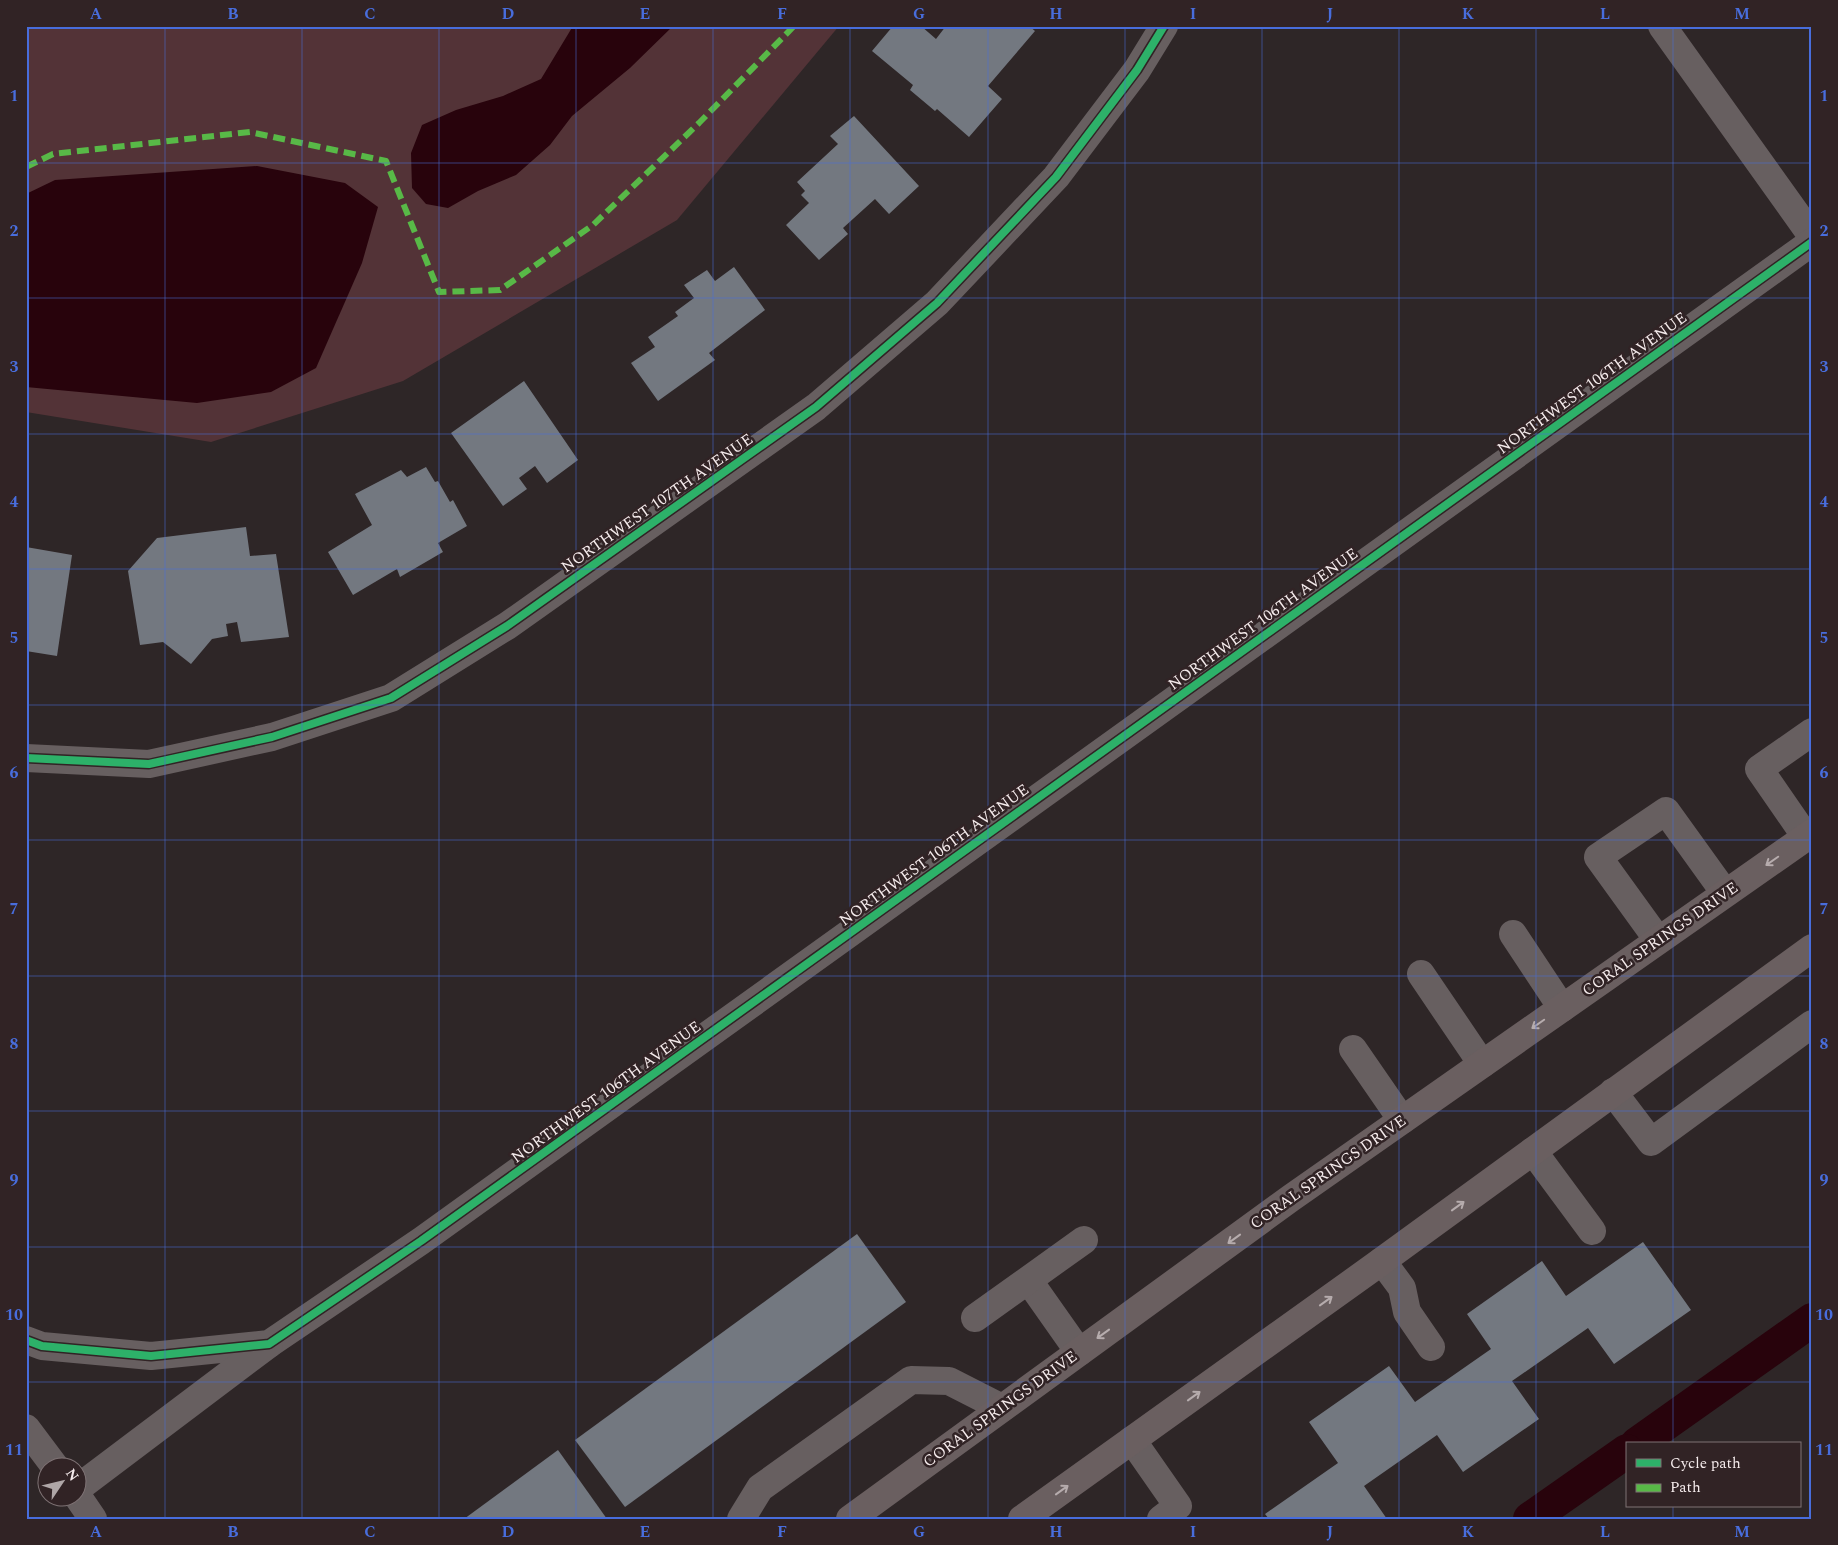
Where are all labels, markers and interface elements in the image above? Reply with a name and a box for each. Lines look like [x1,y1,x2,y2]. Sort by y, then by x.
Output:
text: A [90,2,103,26]
text: B [227,2,239,26]
text: C [364,2,376,26]
text: D [502,2,515,26]
text: E [640,2,650,26]
text: F [777,2,787,26]
text: G [913,2,925,26]
text: H [1049,2,1063,26]
text: I [1190,2,1196,26]
text: J [1327,2,1334,26]
text: K [1462,2,1475,26]
text: L [1600,2,1610,26]
text: M [1734,2,1750,26]
text: 1 [10,84,18,108]
text: 1 [1820,84,1828,108]
text: 2 [10,219,19,243]
text: 2 [1820,219,1829,243]
street label: NORTHWEST 106TH AVENUE [1492,306,1692,460]
text: 3 [10,355,19,379]
text: 3 [1820,355,1829,379]
street label: NORTHWEST 107TH AVENUE [556,427,758,579]
text: 4 [10,490,19,514]
text: 4 [1820,490,1829,514]
street label: NORTHWEST 106TH AVENUE [1163,542,1363,696]
text: 5 [10,626,18,650]
text: 5 [1820,626,1828,650]
text: 6 [10,761,19,785]
text: 6 [1820,761,1829,785]
street label: NORTHWEST 106TH AVENUE [834,778,1034,932]
one-way arrow [1765,856,1779,866]
street label: CORAL SPRINGS DRIVE [1577,876,1743,1002]
text: 7 [10,897,19,921]
text: 7 [1820,897,1829,921]
street label: NORTHWEST 106TH AVENUE [506,1015,706,1169]
one-way arrow [1532,1019,1546,1029]
text: 8 [10,1032,19,1056]
text: 8 [1820,1032,1829,1056]
street label: CORAL SPRINGS DRIVE [1245,1109,1411,1235]
text: 9 [10,1168,19,1192]
text: 9 [1820,1168,1829,1192]
one-way arrow [1451,1201,1465,1211]
one-way arrow [1227,1234,1241,1244]
one-way arrow [1319,1296,1333,1306]
text: 10 [5,1303,23,1327]
text: 10 [1815,1303,1833,1327]
one-way arrow [1097,1329,1110,1340]
street label: CORAL SPRINGS DRIVE [918,1345,1082,1473]
one-way arrow [1187,1391,1201,1401]
text: 11 [5,1438,23,1462]
text: 11 [1815,1438,1833,1462]
legend [1626,1442,1800,1508]
text: Cycle path [1670,1452,1741,1475]
north arrow [38,1458,88,1508]
text: N [60,1464,84,1486]
text: Path [1670,1476,1701,1499]
one-way arrow [1055,1485,1069,1495]
text: A [90,1520,103,1544]
text: B [227,1520,239,1544]
text: C [364,1520,376,1544]
text: D [502,1520,515,1544]
text: E [640,1520,650,1544]
text: F [777,1520,787,1544]
text: G [913,1520,925,1544]
text: H [1049,1520,1063,1544]
text: I [1190,1520,1196,1544]
text: J [1327,1520,1334,1544]
text: K [1462,1520,1475,1544]
text: L [1600,1520,1610,1544]
text: M [1734,1520,1750,1544]

